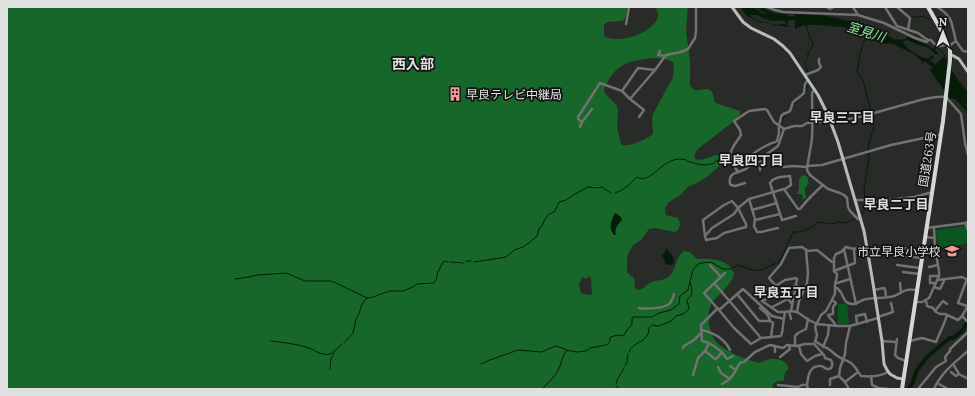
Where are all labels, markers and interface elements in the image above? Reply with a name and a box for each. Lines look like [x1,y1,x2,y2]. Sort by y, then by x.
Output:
north arrow [923,12,963,52]
text: N [939,15,948,29]
water label: 室見川 [845,18,889,46]
district label: 西入部 [392,55,434,73]
building icon: 早良テレビ中継局 [447,86,463,102]
place label: 早良テレビ中継局 [466,87,562,102]
district label: 早良三丁目 [809,109,875,126]
street label: 国道263号 [915,130,939,188]
district label: 早良四丁目 [718,152,784,169]
district label: 早良二丁目 [863,196,929,213]
school or university icon: 市立早良小学校 [944,243,960,259]
place label: 市立早良小学校 [857,244,941,259]
district label: 早良五丁目 [753,284,819,301]

